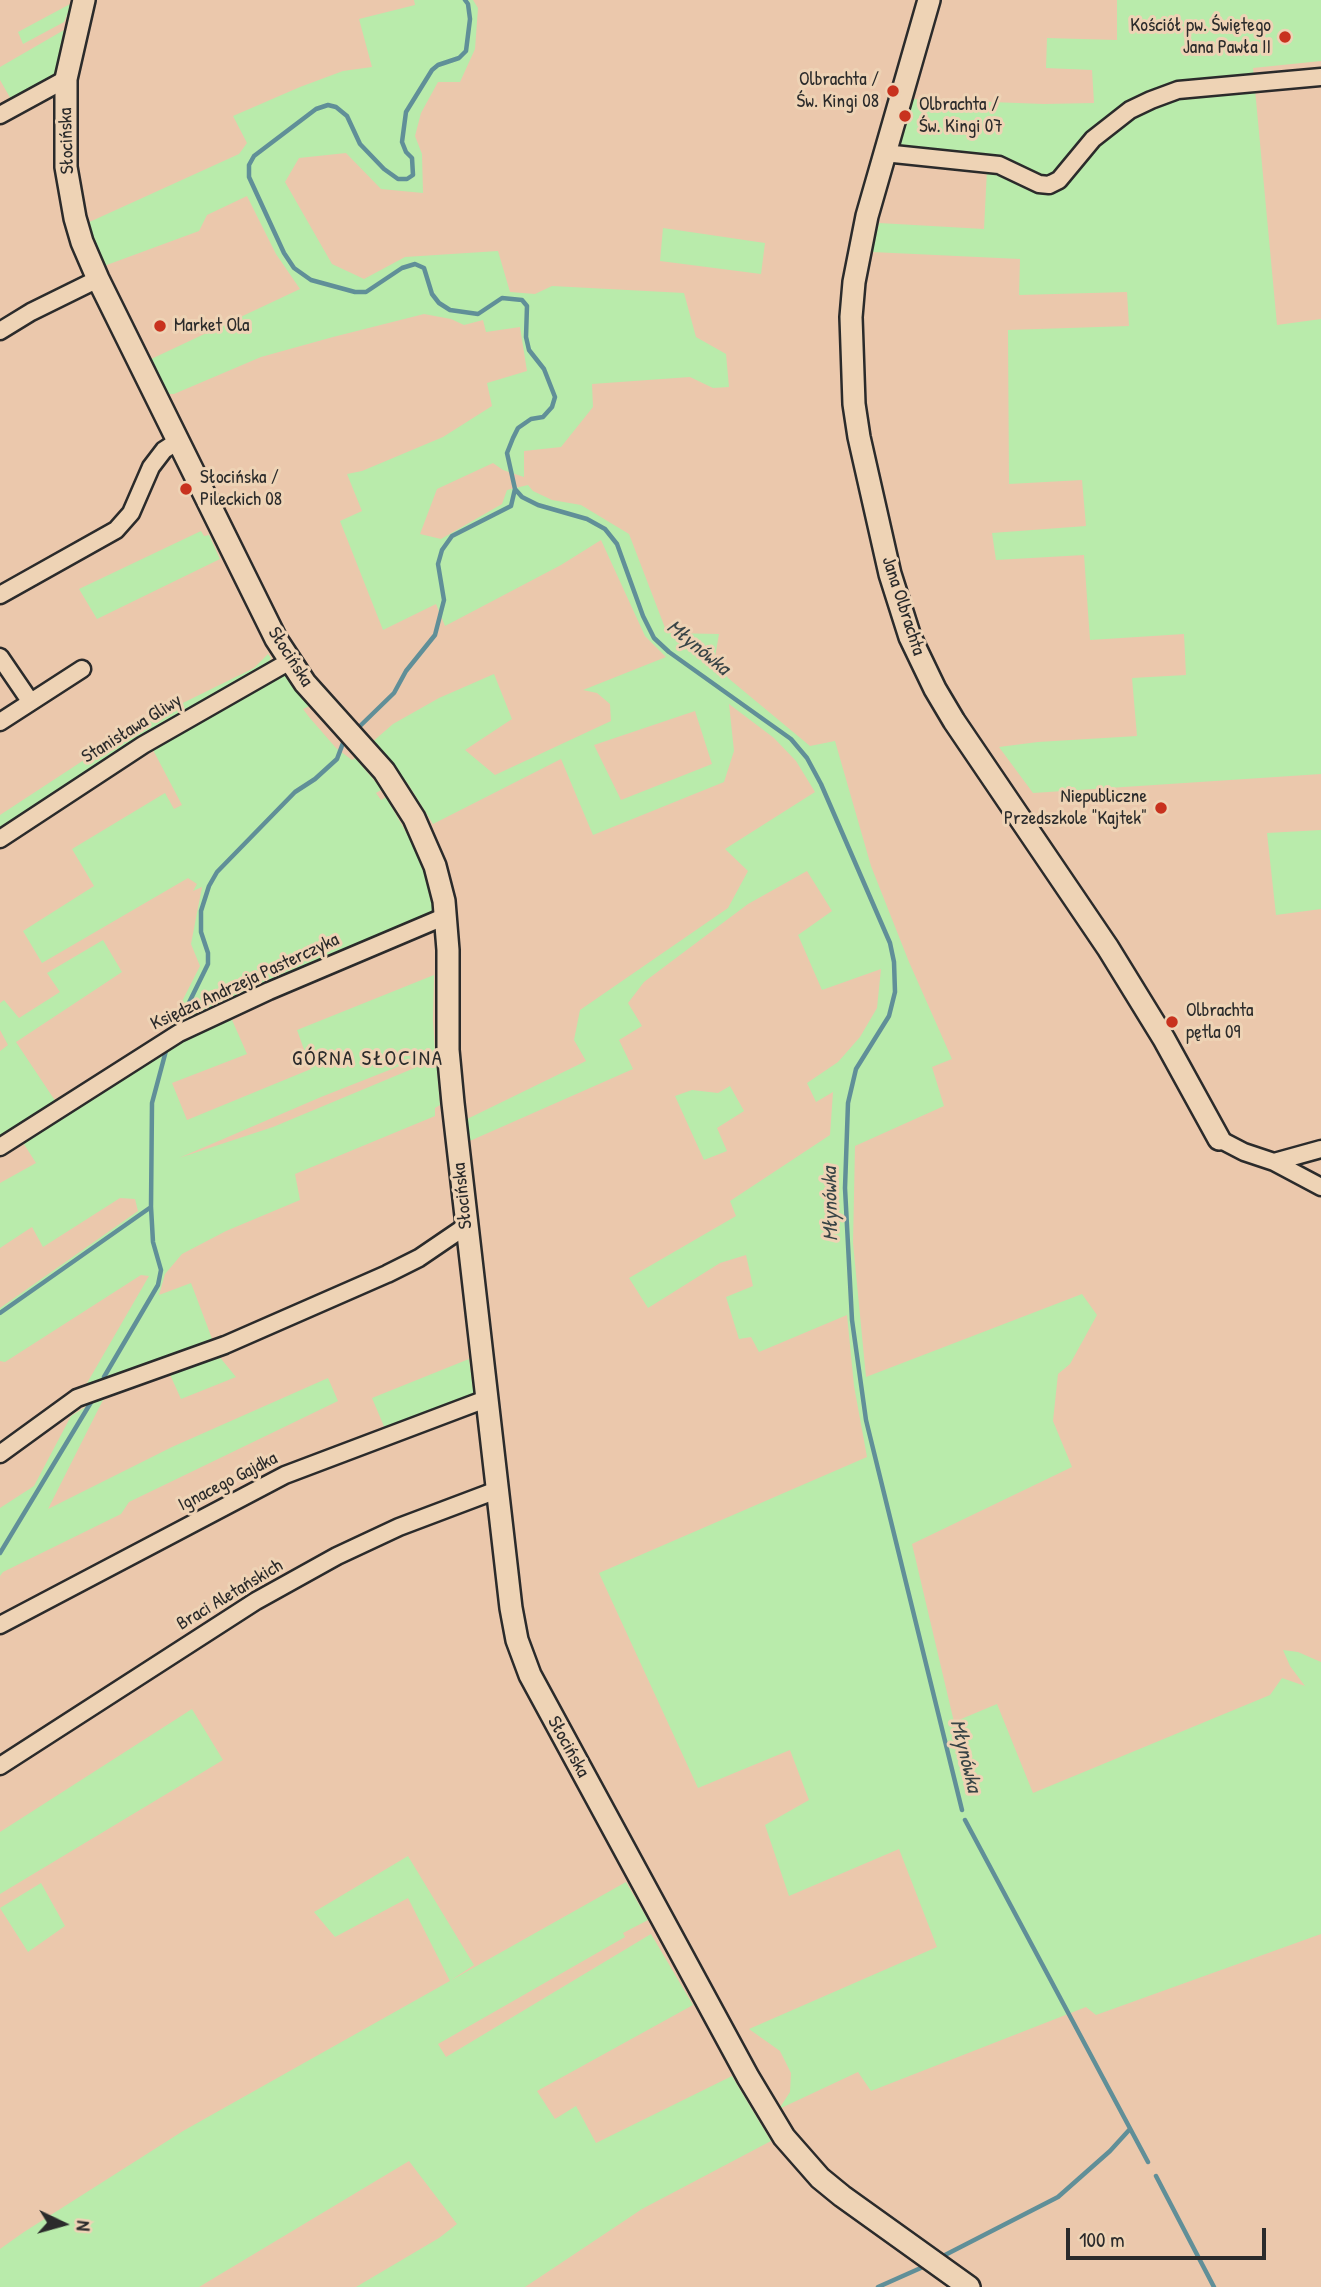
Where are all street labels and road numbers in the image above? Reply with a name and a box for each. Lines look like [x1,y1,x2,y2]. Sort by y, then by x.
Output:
street label: Słocińska [54,107,80,175]
street label: Jana Olbrachta [876,554,930,658]
street label: Słocińska [262,623,318,691]
street label: Stanisława Gliwy [78,689,186,769]
street label: Księdza Andrzeja Pasterczyka [147,928,343,1036]
street label: Słocińska [448,1162,478,1230]
street label: Ignacego Gajdka [175,1447,281,1517]
street label: Braci Aletańskich [173,1554,287,1636]
street label: Słocińska [542,1712,594,1782]

